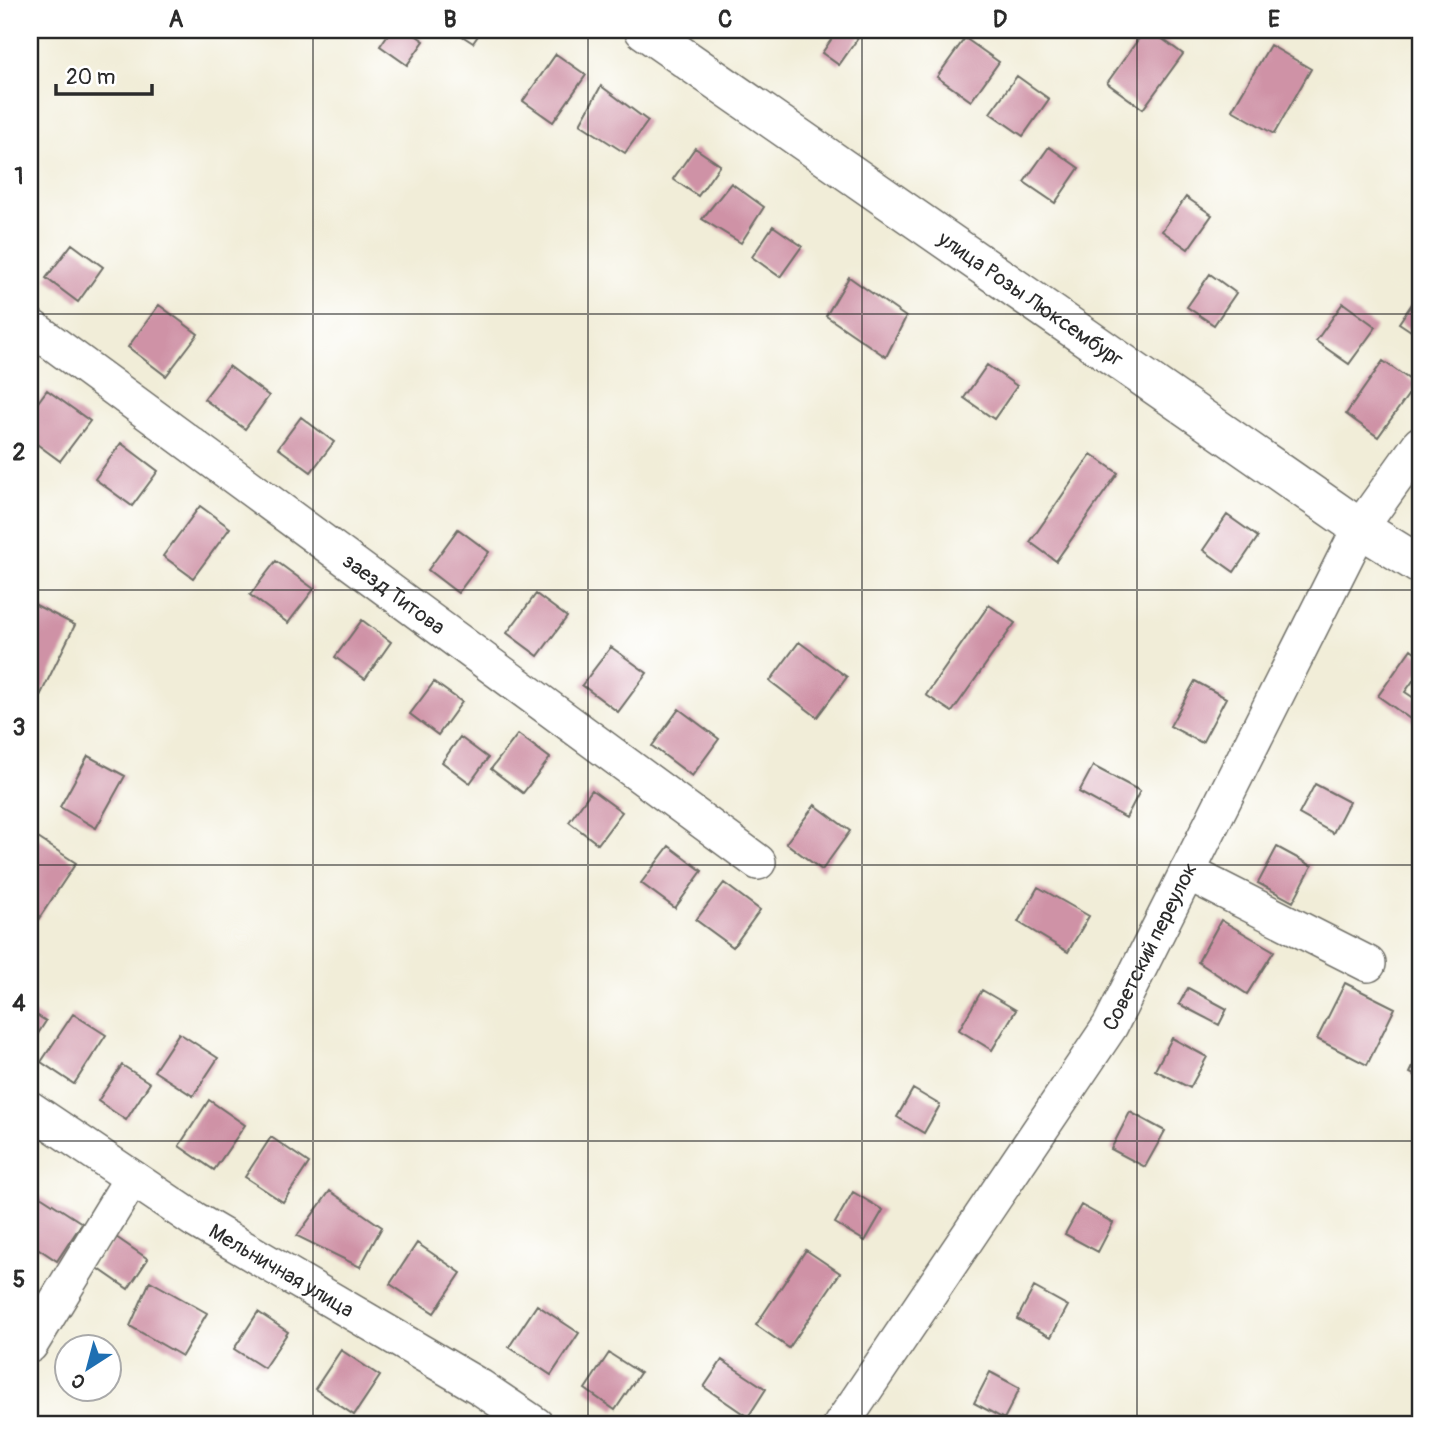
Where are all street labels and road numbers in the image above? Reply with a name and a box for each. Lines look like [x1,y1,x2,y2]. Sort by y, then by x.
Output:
street label: улица Розы Люксембург [932,225,1128,373]
street label: заезд Титова [337,548,450,641]
street label: Советский переулок [1097,858,1204,1035]
street label: Мельничная улица [204,1218,359,1324]

